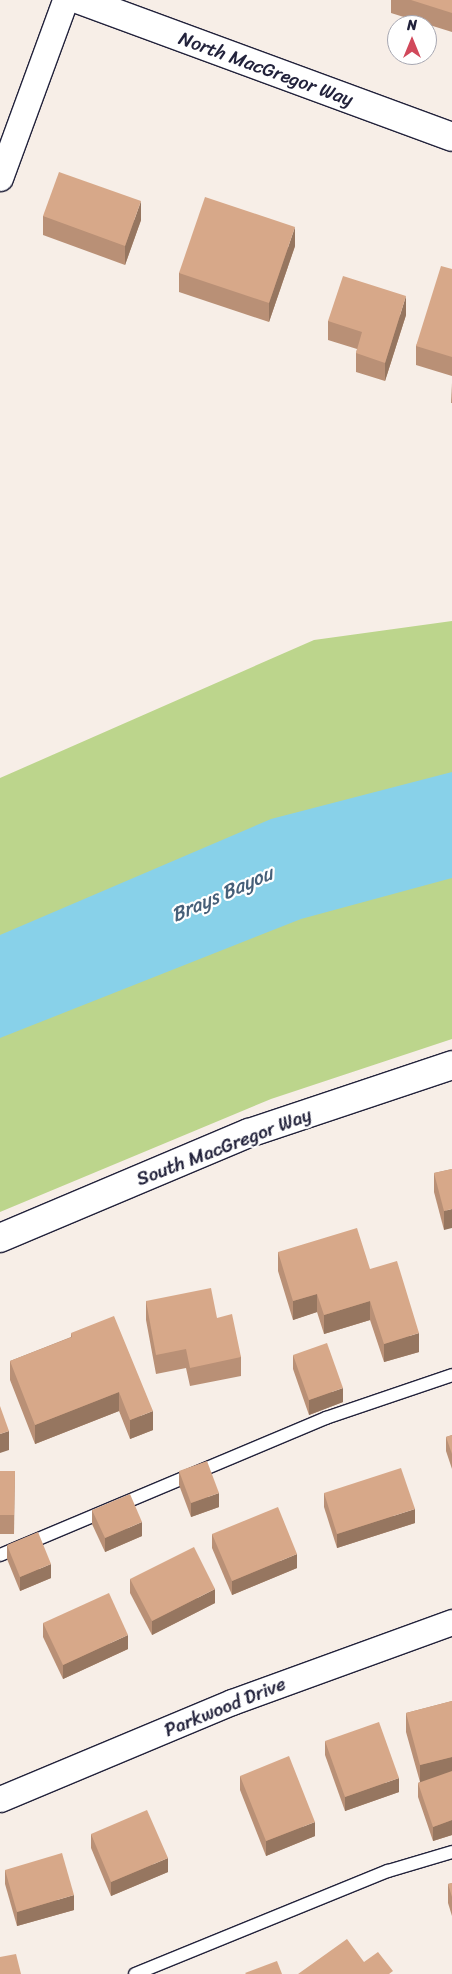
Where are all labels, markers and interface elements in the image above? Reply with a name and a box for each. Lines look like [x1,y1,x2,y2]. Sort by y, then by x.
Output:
text: N [407,13,417,38]
north arrow [387,15,437,65]
street label: North MacGregor Way [176,27,356,111]
water label: Brays Bayou [168,861,276,927]
street label: South MacGregor Way [134,1103,314,1191]
street label: Parkwood Drive [161,1672,289,1742]

